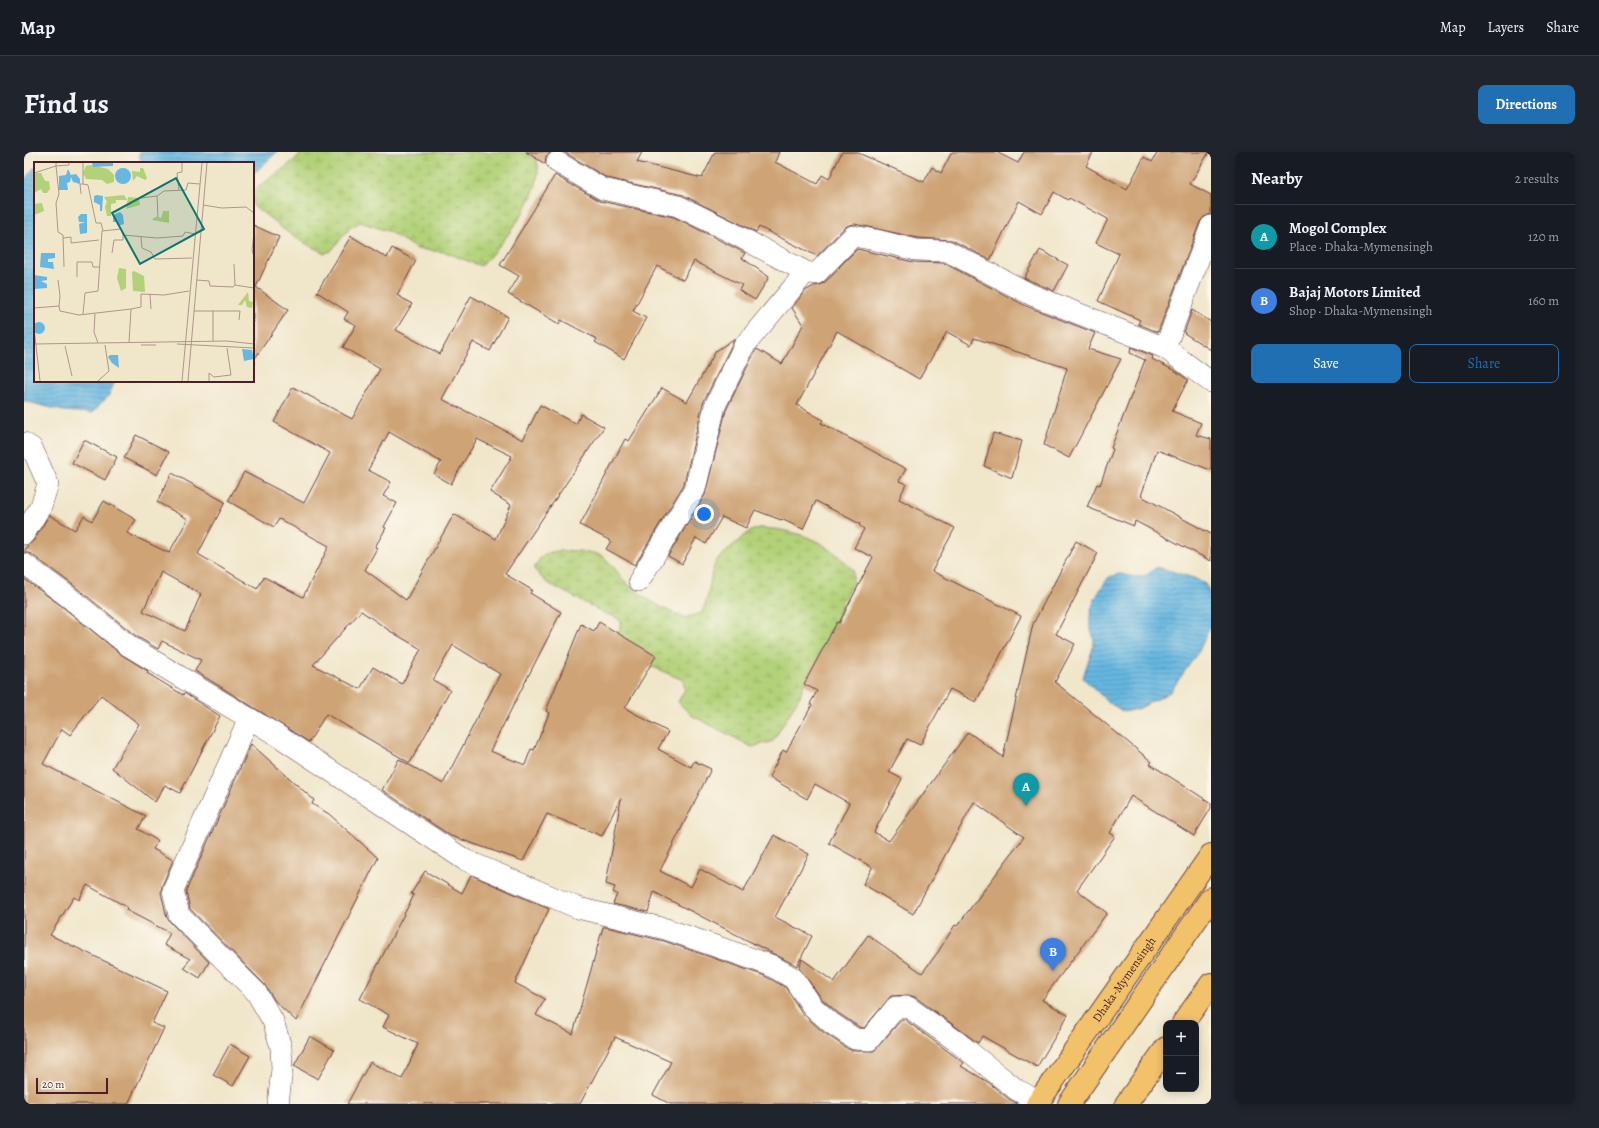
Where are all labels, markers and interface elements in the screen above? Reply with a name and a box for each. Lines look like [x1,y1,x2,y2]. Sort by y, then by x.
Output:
text: Map [20,15,55,41]
text: Map [1440,18,1466,37]
text: Layers [1488,18,1524,37]
text: Share [1546,18,1579,37]
text: Find us [24,85,109,123]
button: Directions [1478,85,1575,124]
inset map [34,162,254,382]
text: Nearby [1251,167,1302,190]
text: 2 results [1515,170,1559,187]
text: Mogol Complex [1289,218,1387,238]
text: A [1260,228,1268,245]
text: 120 m [1528,228,1559,245]
text: Place · Dhaka-Mymensingh [1289,238,1433,255]
text: Bajaj Motors Limited [1289,282,1421,302]
text: B [1260,292,1268,309]
text: 160 m [1528,292,1559,309]
text: Shop · Dhaka-Mymensingh [1289,302,1433,319]
button: Save [1251,344,1401,383]
button: Share [1409,344,1559,383]
your location [694,504,714,524]
pin: A [1013,773,1039,806]
street label: Dhaka-Mymensingh [1089,933,1160,1025]
pin: B [1040,938,1066,971]
map controls [1163,1020,1199,1092]
button: + [1163,1020,1199,1056]
button: − [1163,1056,1199,1092]
scale bar [36,1076,108,1095]
text: 20 m [42,1077,64,1092]

